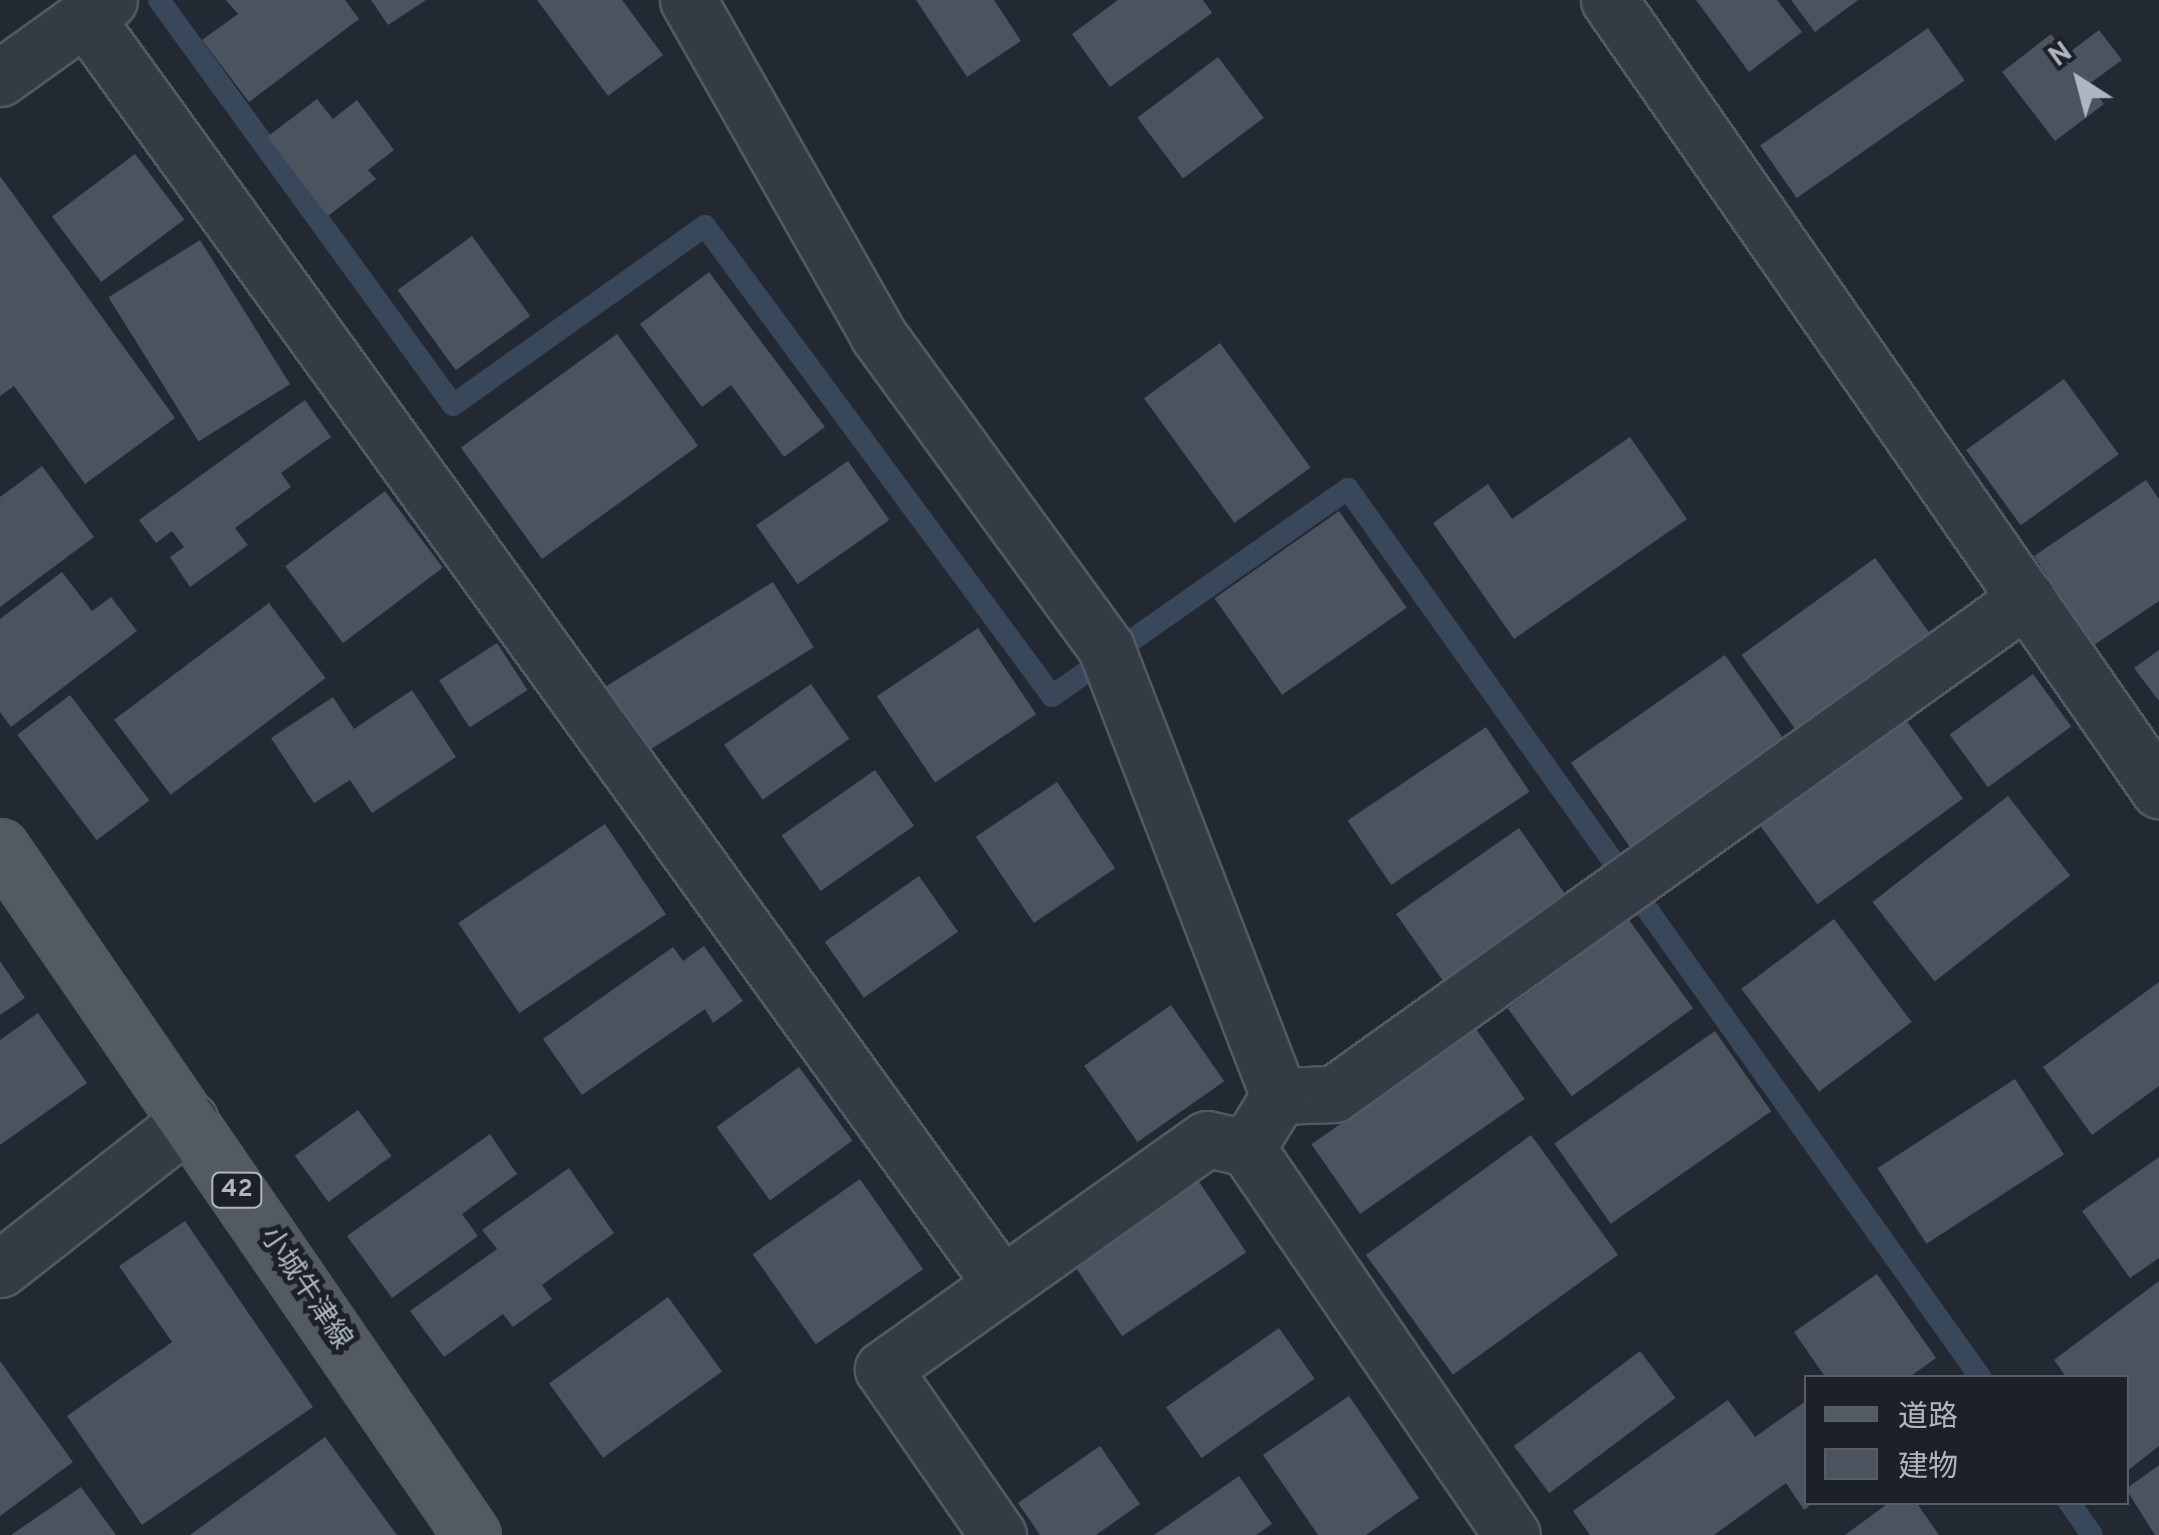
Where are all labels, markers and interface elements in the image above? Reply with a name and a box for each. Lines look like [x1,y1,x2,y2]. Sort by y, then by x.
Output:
north arrow [2029,30,2129,130]
text: N [2043,35,2080,76]
road number: 42 [210,1170,264,1210]
street label: 小城牛津線 [252,1222,358,1356]
legend [1804,1375,2129,1505]
text: 道路 [1898,1400,1958,1437]
text: 建物 [1898,1450,1958,1487]

